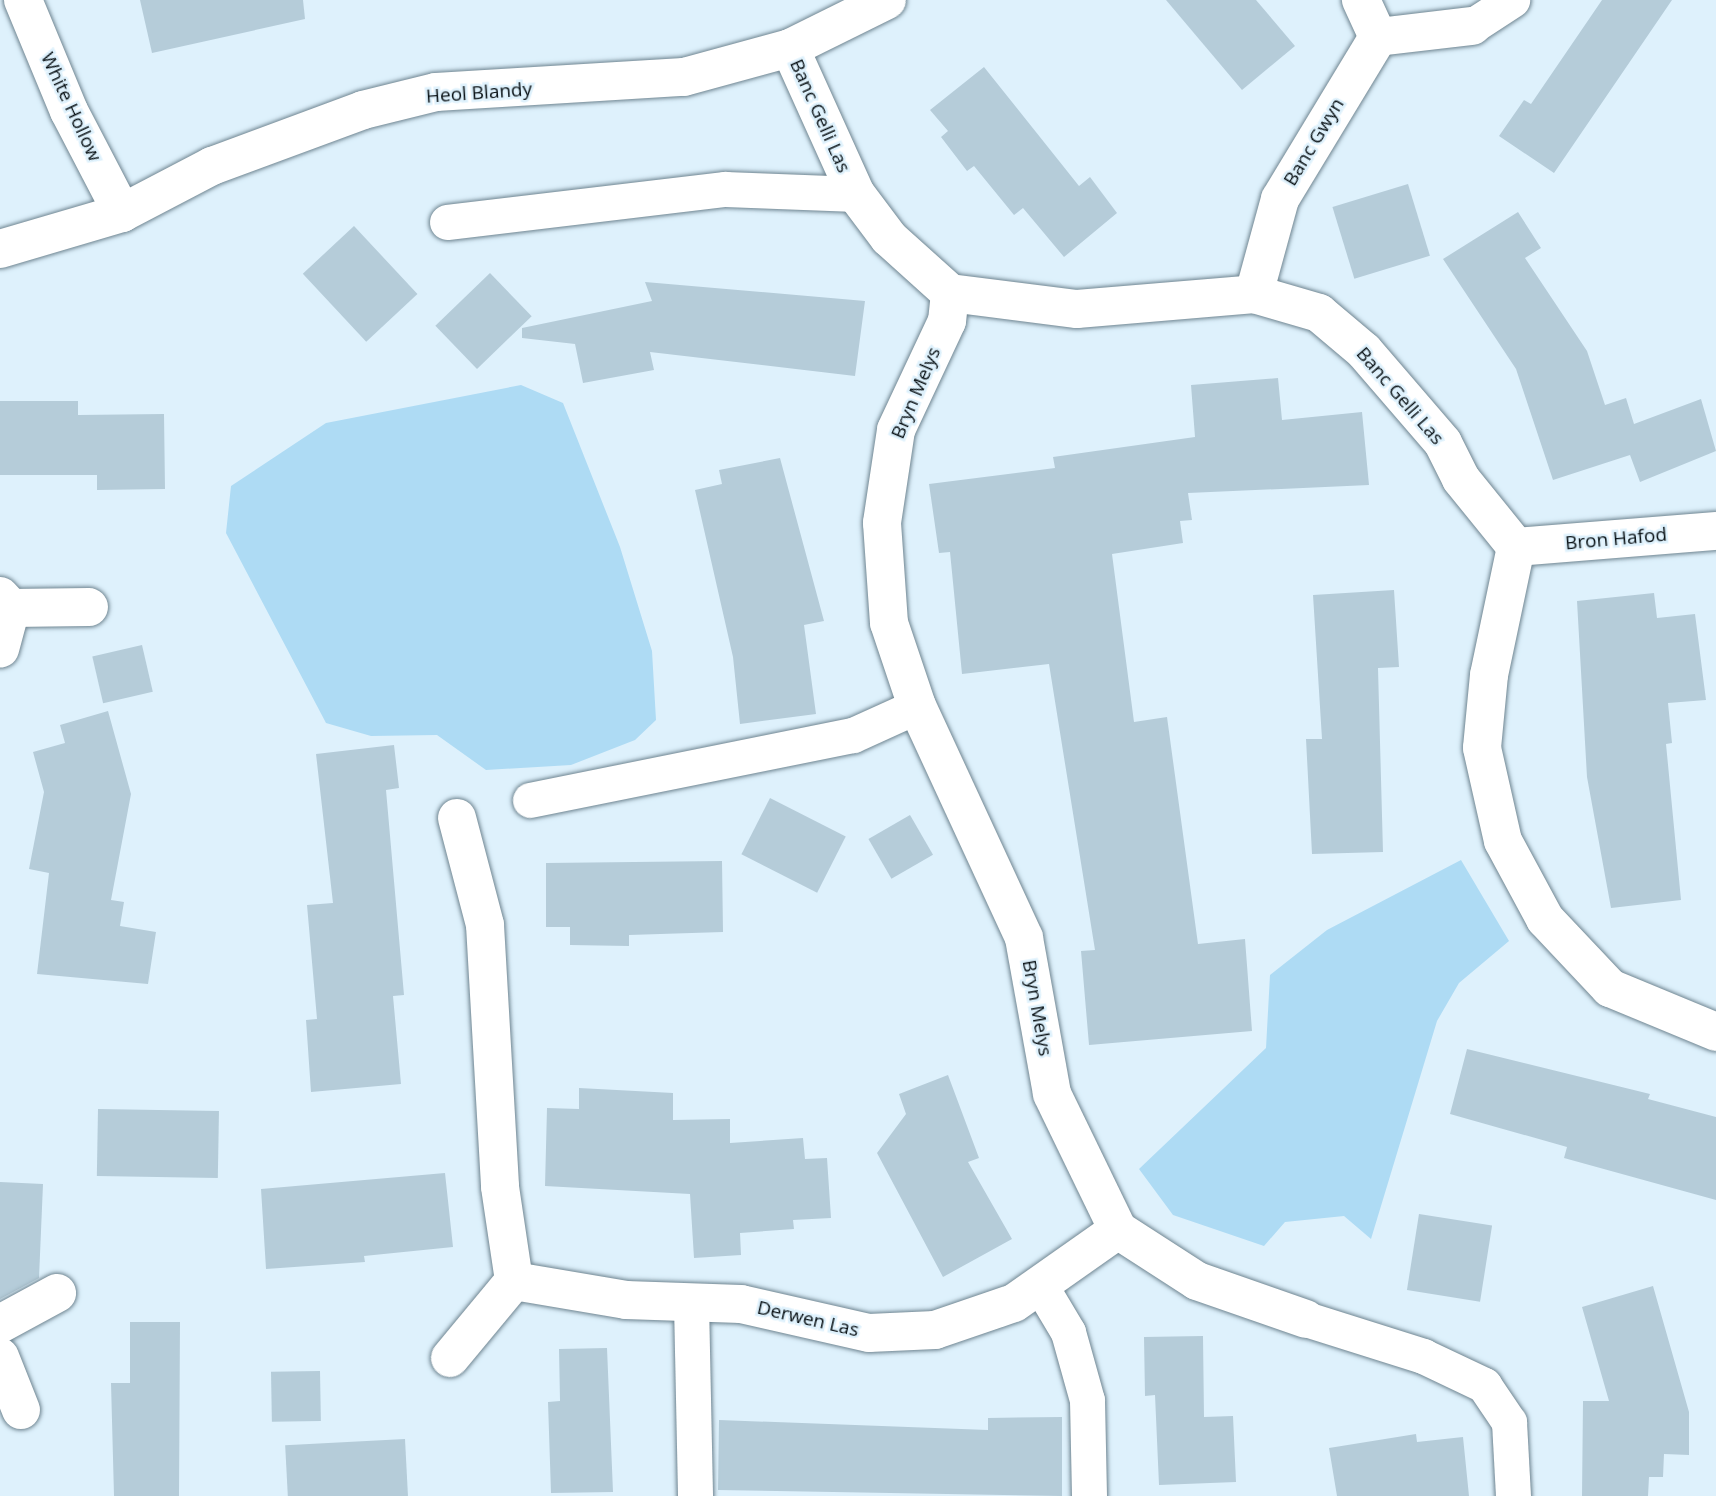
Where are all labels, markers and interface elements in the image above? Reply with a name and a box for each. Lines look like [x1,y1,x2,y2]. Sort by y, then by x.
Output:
street label: White Hollow [36,49,106,165]
street label: Banc Gelli Las [785,56,855,176]
street label: Heol Blandy [425,78,533,108]
street label: Banc Gwyn [1279,94,1349,190]
street label: Banc Gelli Las [1351,343,1449,449]
street label: Bryn Melys [887,344,945,442]
street label: Bron Hafod [1564,523,1668,555]
street label: Bryn Melys [1017,958,1057,1058]
street label: Derwen Las [755,1296,861,1342]

